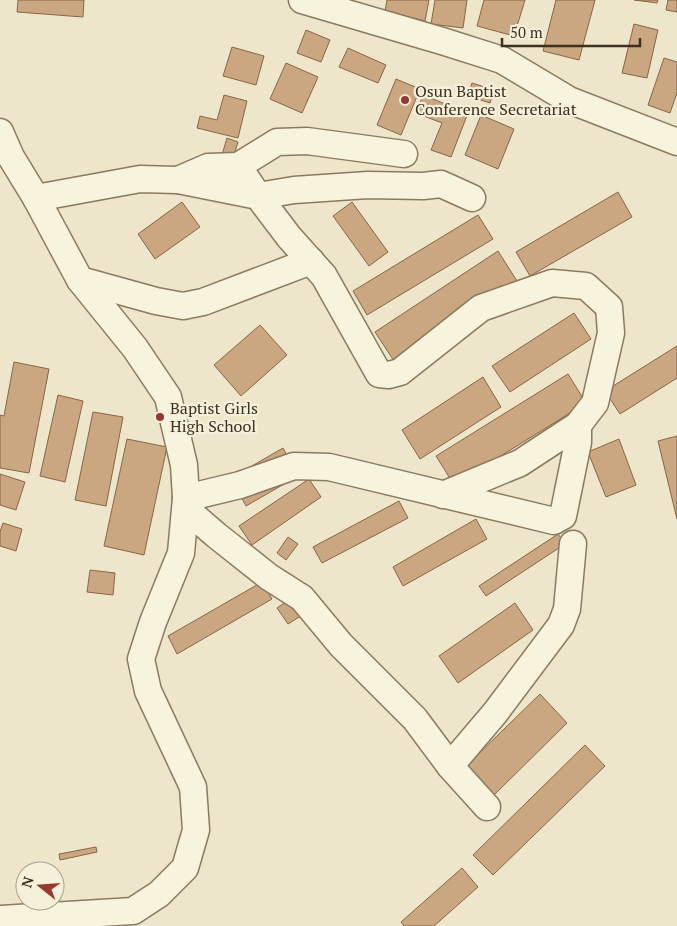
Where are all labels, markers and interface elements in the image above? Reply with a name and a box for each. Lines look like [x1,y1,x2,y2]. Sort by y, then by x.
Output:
scale bar [502,15,640,47]
text: 50 m [510,22,543,42]
place label: Osun Baptist Conference Secretariat [415,80,577,120]
marker: Osun Baptist Conference Secretariat [399,94,411,106]
place label: Baptist Girls High School [170,397,258,437]
marker: Baptist Girls High School [154,411,166,423]
north arrow [15,861,65,911]
text: N [16,874,38,890]

